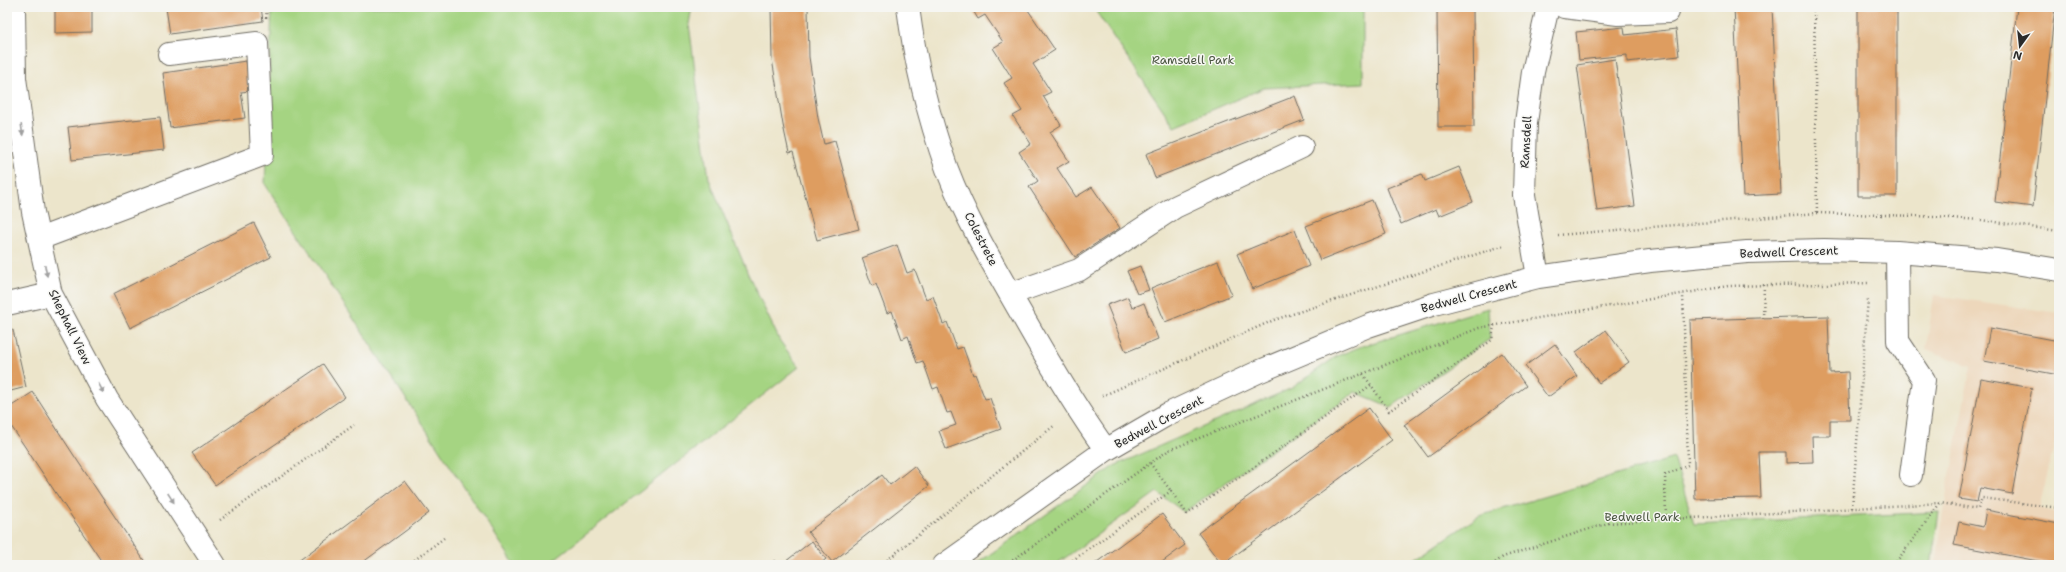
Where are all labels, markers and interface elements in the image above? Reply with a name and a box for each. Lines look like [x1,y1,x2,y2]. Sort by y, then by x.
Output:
north arrow [2000,26,2040,66]
text: N [2011,47,2024,64]
park label: Ramsdell Park [1152,52,1234,68]
street label: Ramsdell [1517,115,1535,169]
one-way arrow [19,123,25,136]
street label: Colestrete [961,209,1002,269]
street label: Bedwell Crescent [1739,242,1839,262]
one-way arrow [44,265,50,277]
street label: Bedwell Crescent [1419,275,1519,317]
street label: Shephall View [45,287,95,368]
one-way arrow [98,382,105,394]
street label: Bedwell Crescent [1112,392,1206,452]
one-way arrow [168,492,175,504]
park label: Bedwell Park [1604,509,1680,525]

